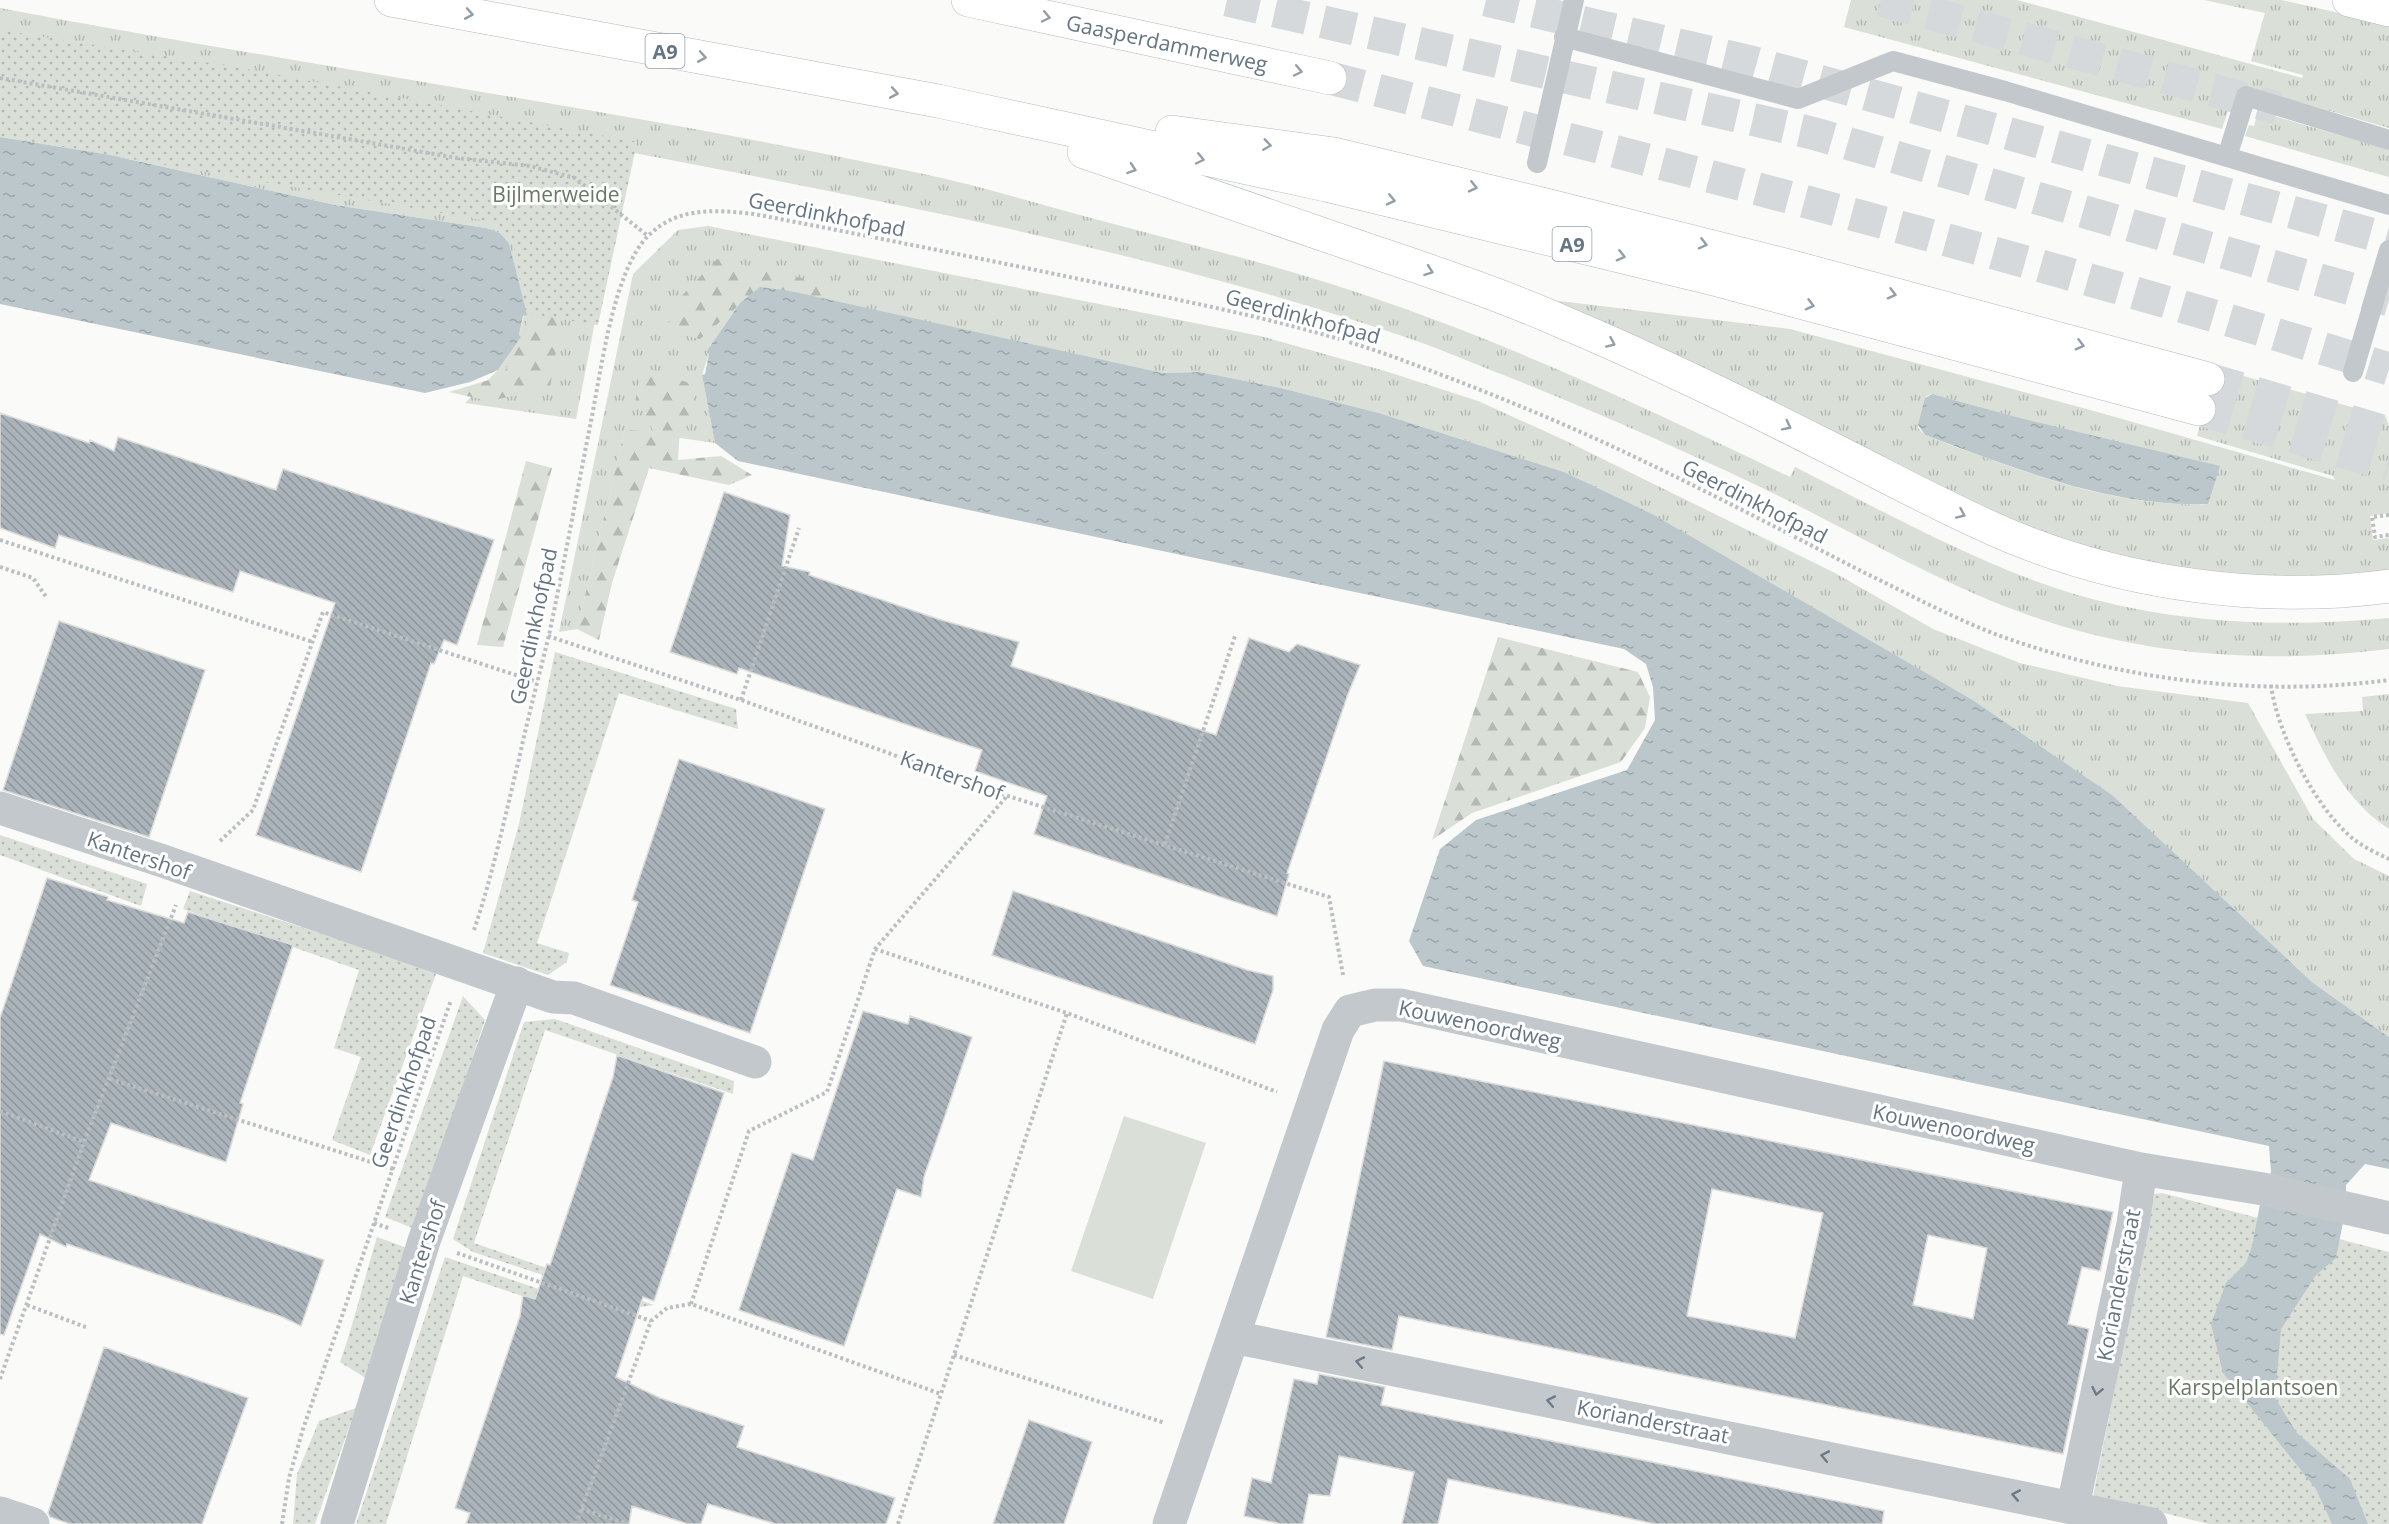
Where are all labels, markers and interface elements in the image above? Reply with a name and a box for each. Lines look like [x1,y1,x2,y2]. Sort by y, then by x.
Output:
one-way arrow [464,8,474,20]
street label: Gaasperdammerweg [1064,8,1270,78]
one-way arrow [1040,9,1050,22]
road number: A9 [646,34,684,68]
one-way arrow [697,51,707,63]
one-way arrow [1293,63,1303,76]
one-way arrow [889,86,899,99]
one-way arrow [1262,139,1271,151]
one-way arrow [1195,152,1205,165]
one-way arrow [1126,161,1137,174]
park label: Bijlmerweide [492,180,620,208]
one-way arrow [1468,180,1478,193]
street label: Geerdinkhofpad [746,185,908,243]
one-way arrow [1386,192,1396,205]
road number: A9 [1552,227,1592,261]
one-way arrow [1698,237,1708,250]
one-way arrow [1615,249,1626,261]
one-way arrow [1424,264,1434,277]
street label: Geerdinkhofpad [1222,282,1384,350]
one-way arrow [1886,287,1896,299]
one-way arrow [1804,298,1815,310]
one-way arrow [1604,335,1615,347]
one-way arrow [2074,338,2085,350]
one-way arrow [1781,419,1791,430]
street label: Geerdinkhofpad [1678,452,1832,550]
one-way arrow [1954,507,1965,519]
street label: Geerdinkhofpad [503,545,563,707]
street label: Kantershof [897,743,1009,807]
street label: Kantershof [83,824,196,886]
street label: Kouwenoordweg [1396,993,1564,1055]
street label: Geerdinkhofpad [364,1012,442,1172]
street label: Kouwenoordweg [1870,1097,2038,1159]
street label: Kantershof [392,1195,453,1308]
street label: Korianderstraat [2090,1207,2146,1363]
one-way arrow [1355,1356,1365,1369]
park label: Karspelplantsoen [2168,1373,2338,1401]
one-way arrow [2092,1386,2105,1396]
street label: Korianderstraat [1575,1393,1731,1449]
one-way arrow [1546,1395,1556,1408]
one-way arrow [1820,1450,1830,1463]
one-way arrow [2011,1489,2021,1502]

